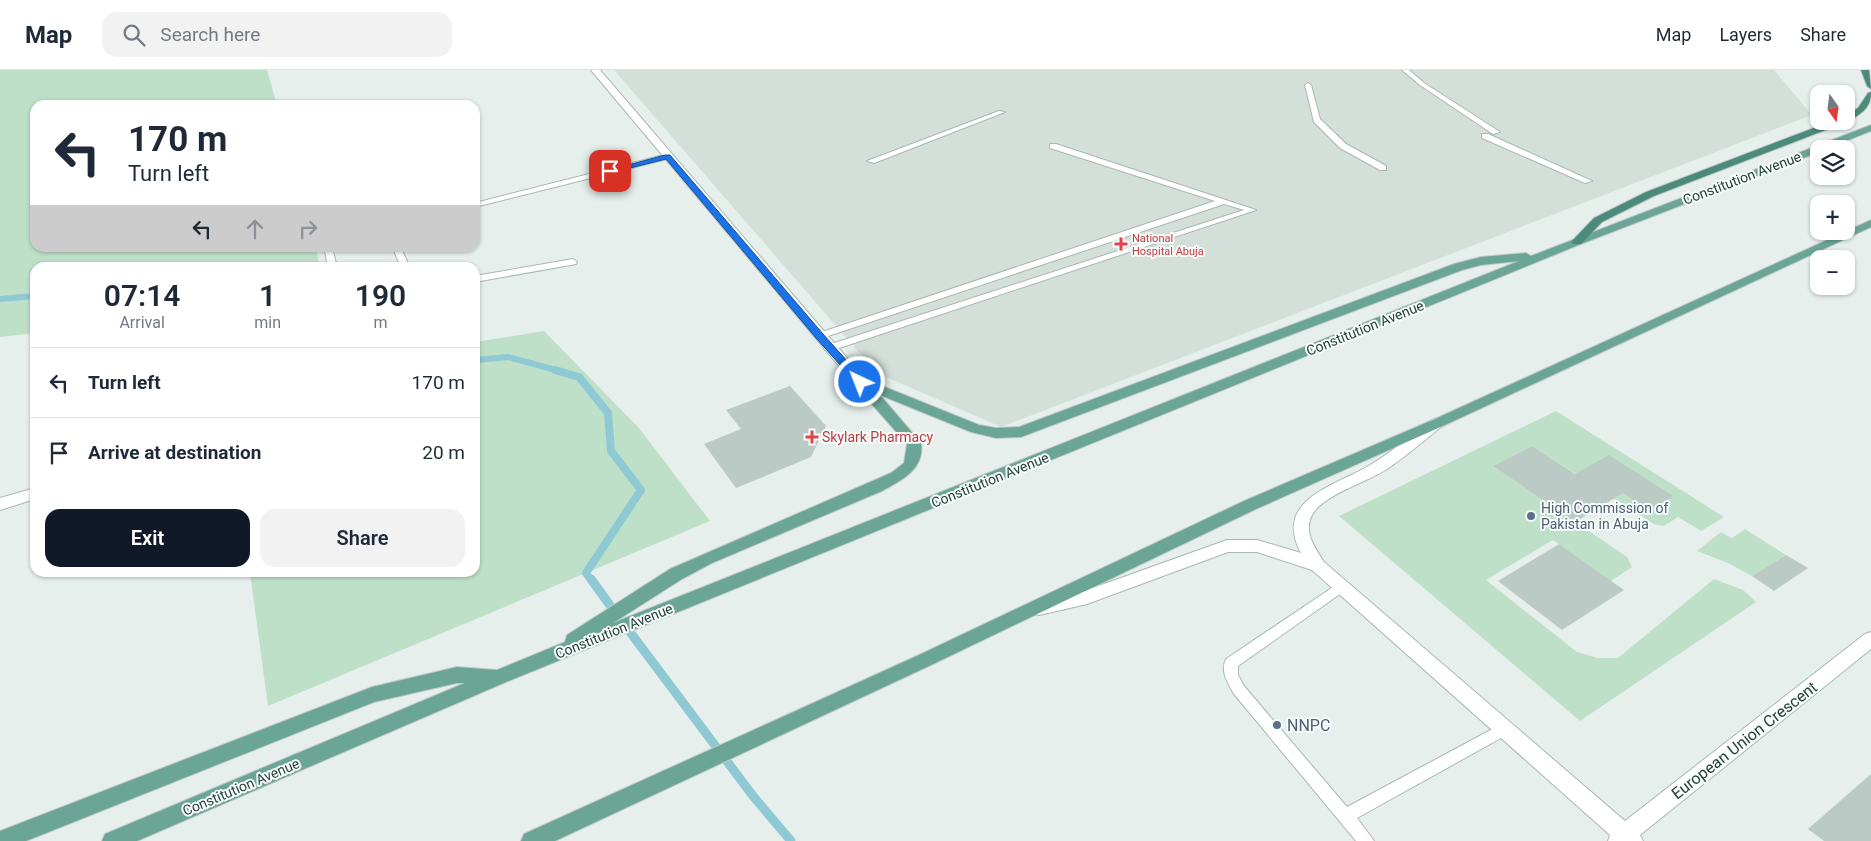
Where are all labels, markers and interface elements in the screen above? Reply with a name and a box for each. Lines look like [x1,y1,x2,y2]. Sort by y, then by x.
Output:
search box [102,12,452,57]
text: Map [25,21,72,49]
icon: search [120,21,148,49]
text: Search here [160,23,260,46]
text: Map [1656,24,1691,45]
text: Layers [1719,24,1772,45]
text: Share [1800,24,1846,45]
north arrow [1810,85,1855,130]
map controls [1810,85,1855,295]
text: 170 m [128,119,227,160]
icon: left [45,120,110,185]
button: layers [1810,140,1855,185]
street label: Constitution Avenue [1681,148,1803,208]
pin [589,150,631,192]
icon: arrive [596,157,624,185]
text: Turn left [128,161,209,186]
button: + [1810,195,1855,240]
icon: left [188,215,216,243]
icon: ahead [241,215,269,243]
icon: right [294,215,322,243]
place label: National Hospital Abuja [1132,232,1204,258]
marker: National Hospital Abuja [1114,237,1128,251]
button: − [1810,250,1855,295]
text: 07:14 [104,278,181,313]
text: 1 [259,278,276,313]
text: 190 [355,278,406,313]
street label: Constitution Avenue [1304,297,1426,359]
text: Arrival [119,313,165,332]
text: min [254,313,281,332]
text: m [373,313,388,332]
position arrow [833,355,885,407]
icon: left [45,369,73,397]
text: Turn left [88,371,161,394]
text: 170 m [412,371,465,394]
place label: Skylark Pharmacy [822,429,933,445]
marker: Skylark Pharmacy [806,431,818,443]
icon: arrive [45,439,73,467]
text: Arrive at destination [88,441,261,464]
text: 20 m [422,441,465,464]
street label: Constitution Avenue [929,449,1051,511]
place label: High Commission of Pakistan in Abuja [1541,500,1669,532]
button: Exit [45,509,250,567]
button: Share [260,509,465,567]
marker: High Commission of Pakistan in Abuja [1525,510,1537,522]
street label: Constitution Avenue [553,600,675,662]
street label: European Union Crescent [1668,678,1821,803]
place label: NNPC [1287,716,1330,735]
marker: NNPC [1271,719,1283,731]
street label: Constitution Avenue [180,755,302,819]

